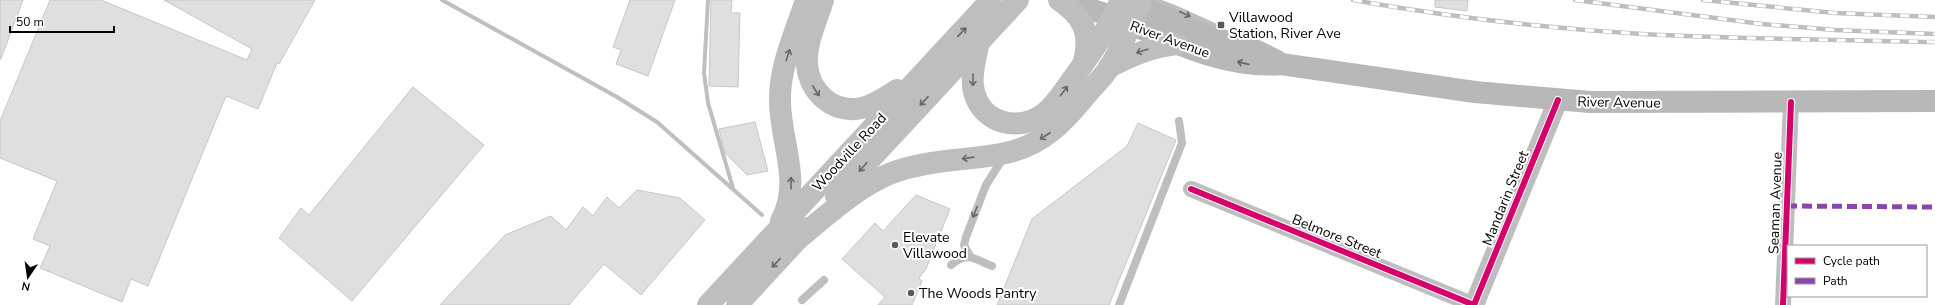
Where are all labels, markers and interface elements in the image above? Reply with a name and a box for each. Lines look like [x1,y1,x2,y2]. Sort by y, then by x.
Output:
scale bar [10,8,114,34]
place label: Villawood Station, River Ave [1228,8,1341,43]
one-way arrow [1179,11,1191,18]
text: 50 m [16,14,44,30]
street label: River Avenue [1127,16,1212,63]
marker: Villawood Station, River Ave [1216,20,1226,30]
one-way arrow [957,27,966,37]
one-way arrow [1135,48,1148,55]
one-way arrow [785,49,793,61]
one-way arrow [1236,58,1249,66]
one-way arrow [970,73,977,86]
one-way arrow [812,85,821,96]
one-way arrow [1060,85,1068,96]
street label: River Avenue [1577,92,1661,113]
one-way arrow [920,95,929,105]
street label: Woodville Road [808,109,891,196]
one-way arrow [1039,133,1051,141]
street label: Mandarin Street [1478,148,1533,249]
street label: Seaman Avenue [1764,152,1787,254]
one-way arrow [962,154,975,162]
one-way arrow [858,162,868,172]
one-way arrow [787,177,795,190]
one-way arrow [971,205,979,217]
street label: Belmore Street [1289,210,1384,263]
place label: Elevate Villawood [902,228,967,263]
marker: Elevate Villawood [890,240,900,250]
legend [1787,245,1927,297]
text: Cycle path [1823,253,1880,269]
north arrow [8,257,48,297]
one-way arrow [771,258,780,268]
text: Path [1823,273,1848,289]
text: N [20,278,32,294]
place label: The Woods Pantry [919,284,1037,303]
marker: The Woods Pantry [906,288,916,298]

